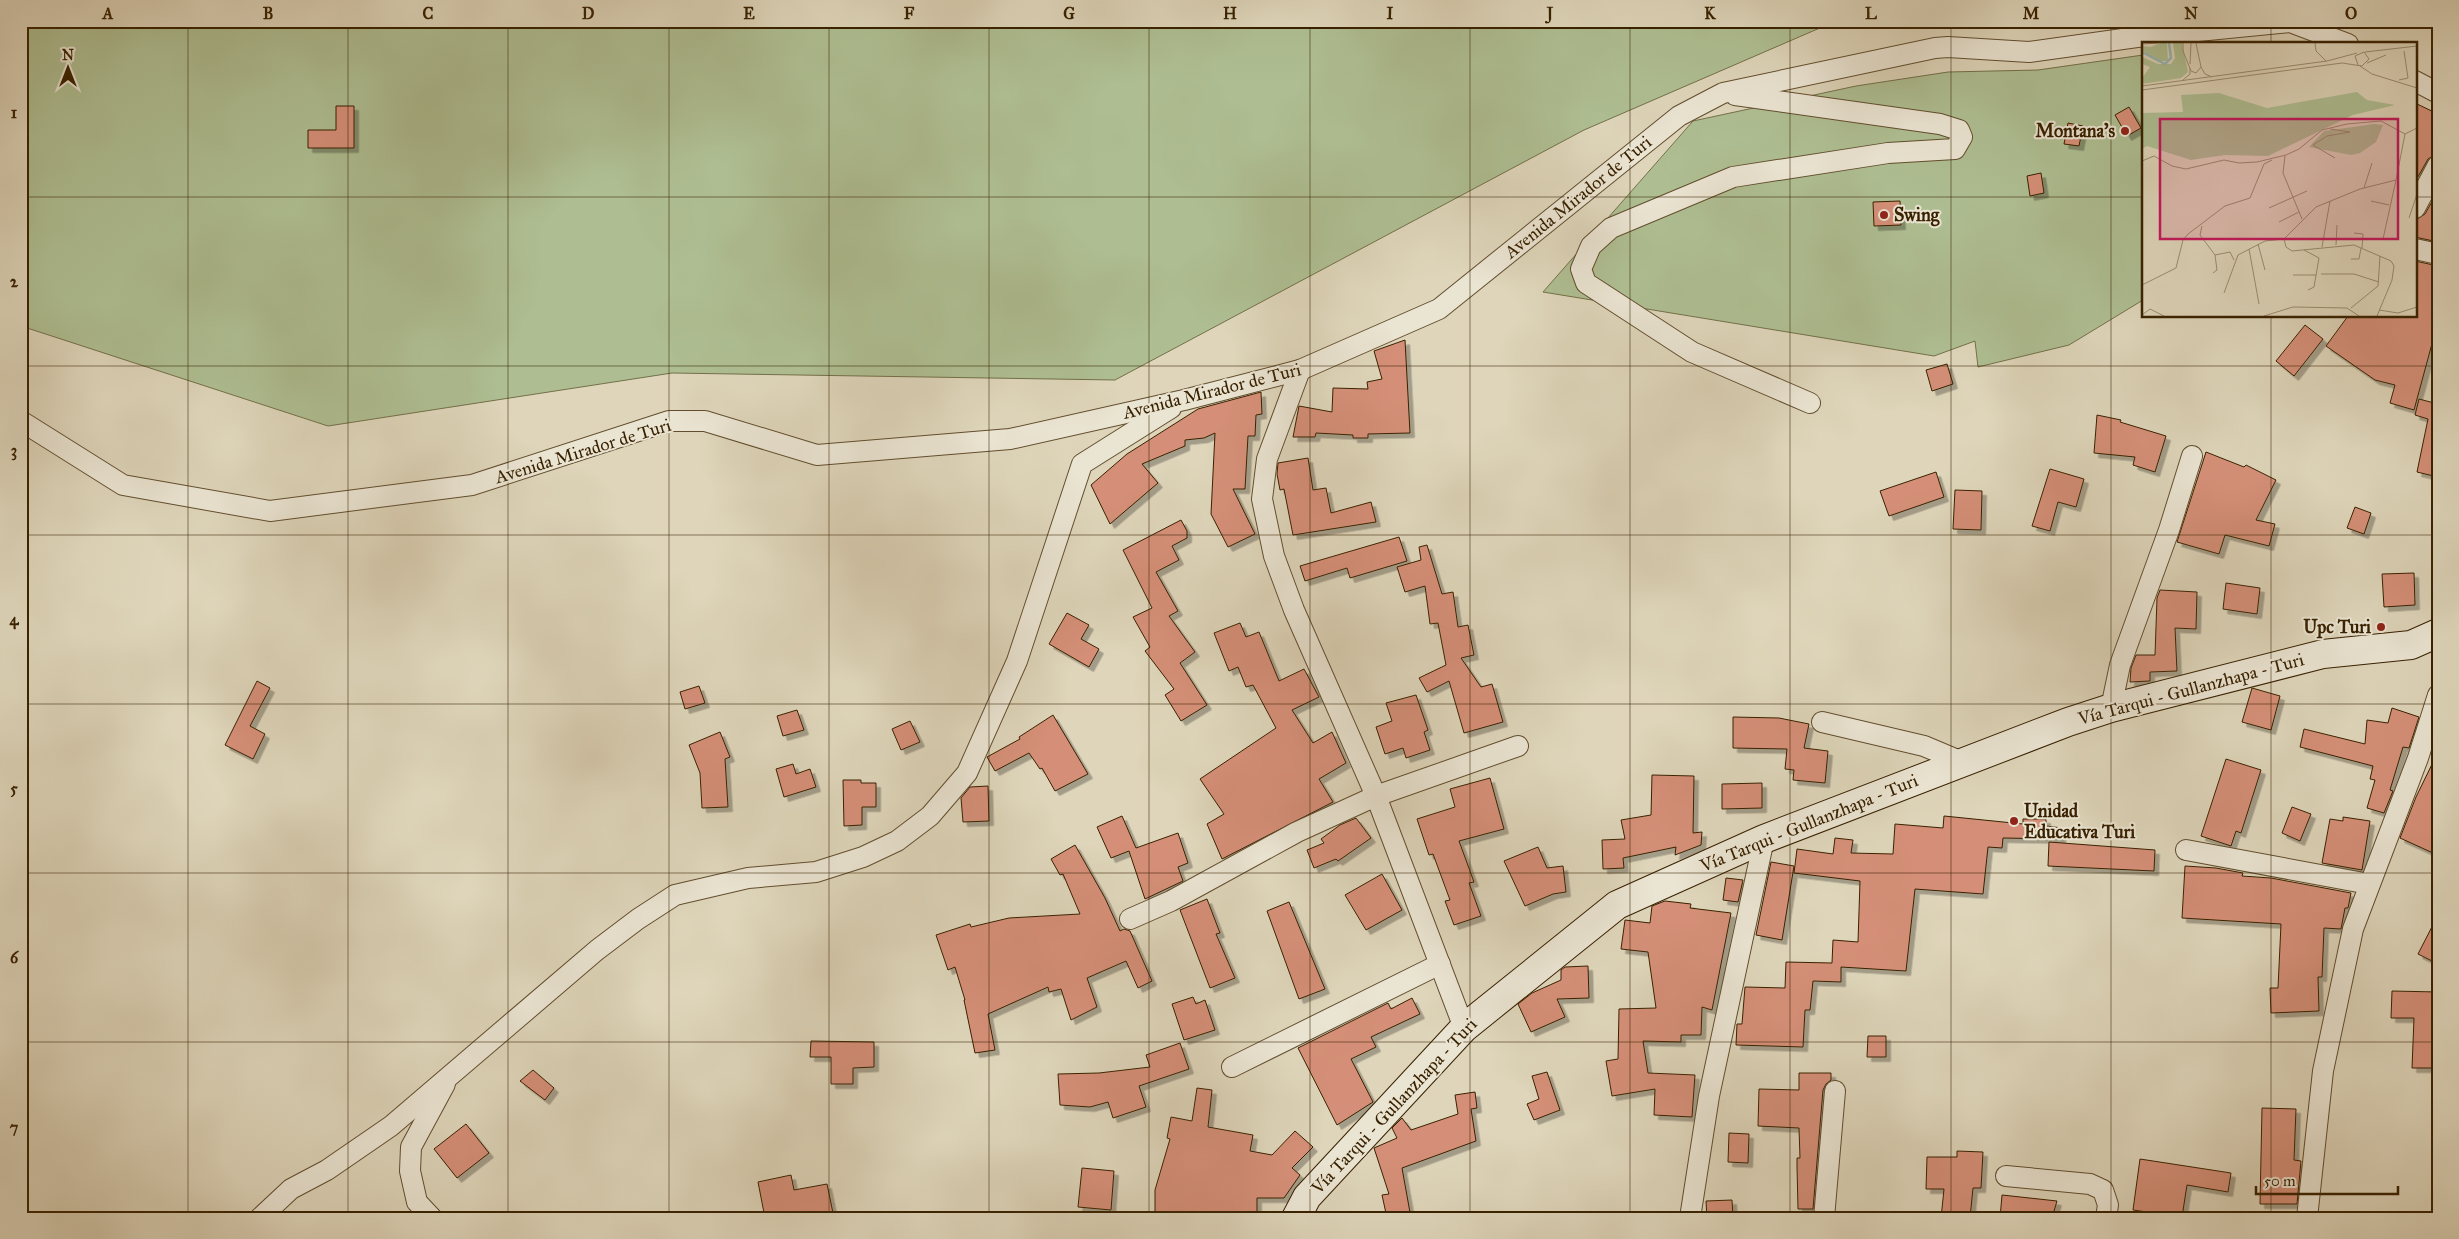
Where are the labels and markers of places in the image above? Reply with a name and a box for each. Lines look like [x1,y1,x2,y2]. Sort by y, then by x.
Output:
place label: Montana's [2036,120,2115,142]
marker: Montana's [2119,125,2131,137]
place label: Swing [1894,204,1940,227]
marker: Swing [1878,209,1890,221]
place label: Upc Turi [2303,616,2372,639]
marker: Upc Turi [2375,621,2387,633]
place label: Unidad Educativa Turi [2024,800,2136,843]
marker: Unidad Educativa Turi [2008,815,2020,827]

